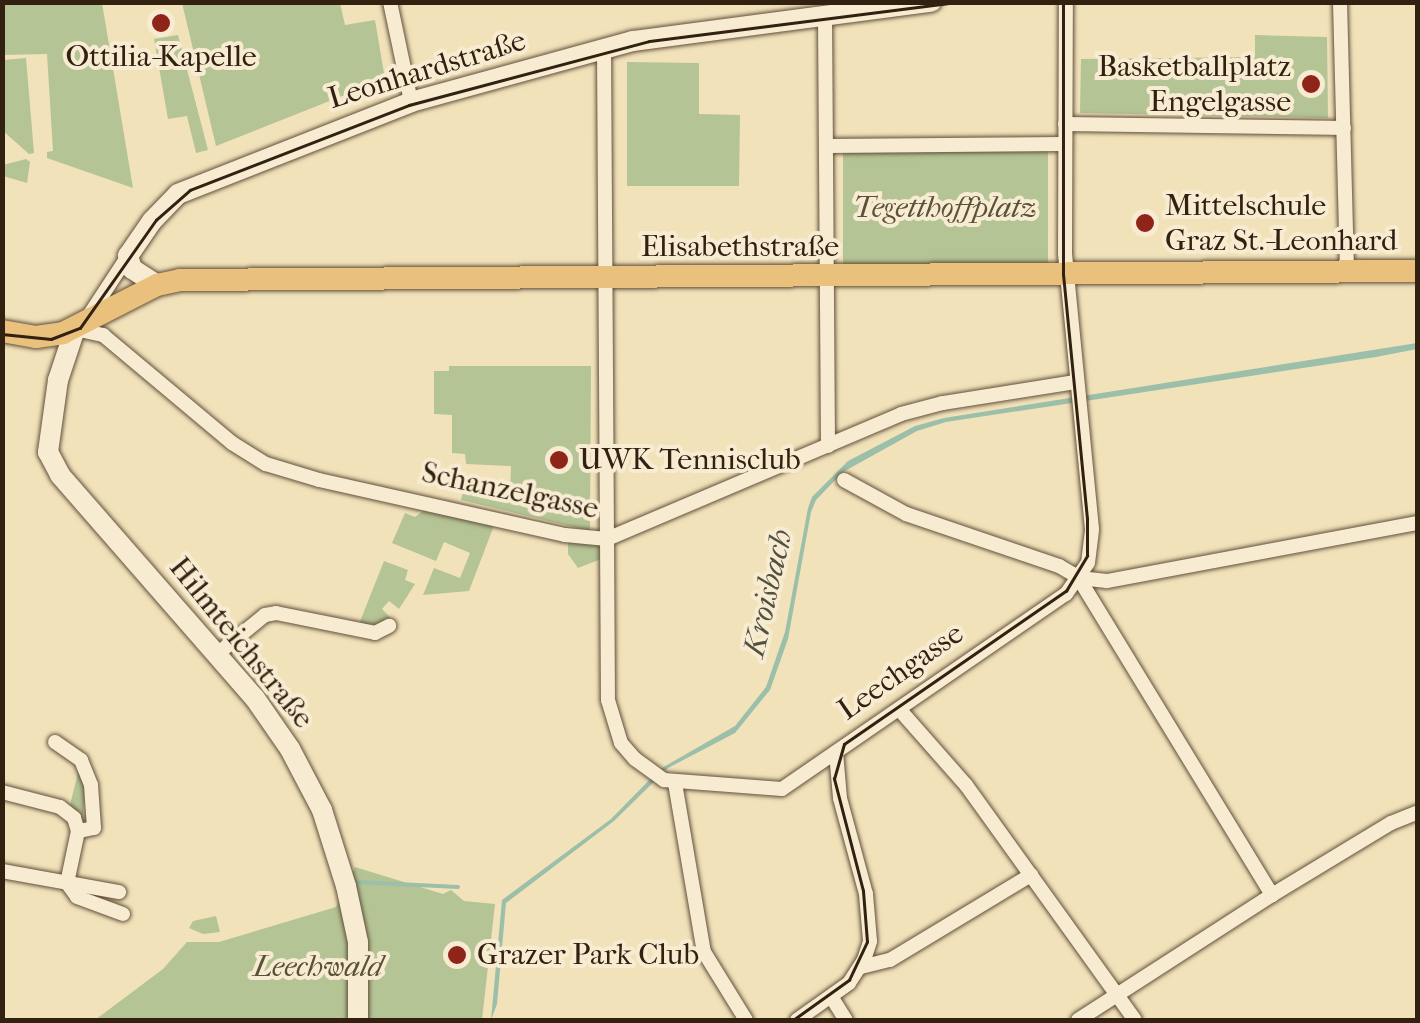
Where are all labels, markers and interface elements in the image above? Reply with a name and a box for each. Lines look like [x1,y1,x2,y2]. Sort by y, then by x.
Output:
marker: Ottilia-Kapelle [150,12,172,34]
street label: Leonhardstraße [324,23,530,117]
place label: Ottilia-Kapelle [65,39,257,75]
place label: Basketballplatz Engelgasse [1098,49,1291,120]
marker: Basketballplatz Engelgasse [1300,73,1322,95]
place label: Mittelschule Graz St.-Leonhard [1165,188,1397,258]
park label: Tegetthoffplatz [853,190,1037,226]
marker: Mittelschule Graz St.-Leonhard [1134,212,1156,234]
street label: Elisabethstraße [641,229,839,265]
place label: UWK Tennisclub [579,442,801,478]
marker: UWK Tennisclub [548,449,570,471]
street label: Schanzelgasse [418,455,602,527]
water label: Kroisbach [735,526,801,660]
street label: Hilmteichstraße [161,550,321,736]
street label: Leechgasse [831,616,971,728]
place label: Grazer Park Club [477,937,699,973]
marker: Grazer Park Club [446,944,468,966]
park label: Leechwald [253,949,383,985]

